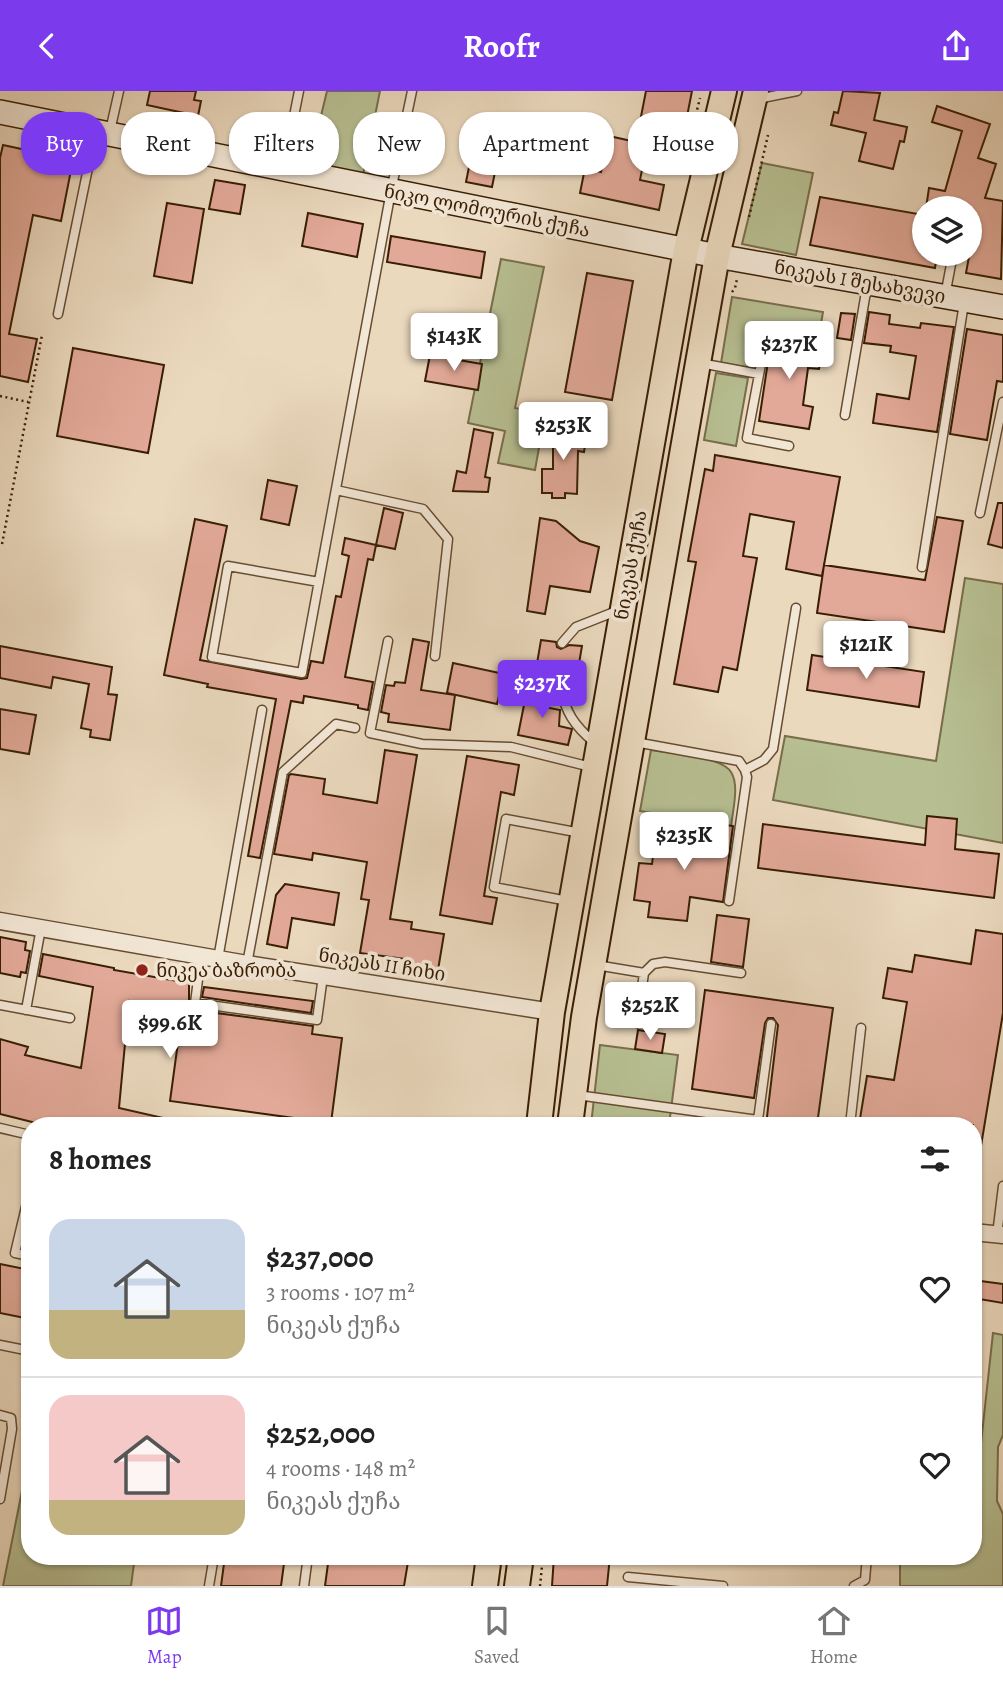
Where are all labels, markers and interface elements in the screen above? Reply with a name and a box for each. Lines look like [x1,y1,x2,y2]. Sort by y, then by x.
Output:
text: Roofr [463,24,540,68]
icon: back [28,27,66,65]
icon: share [937,27,975,65]
chip: Buy [21,112,107,175]
chip: Rent [121,112,215,175]
chip: Filters [229,112,339,175]
chip: New [353,112,445,175]
chip: Apartment [459,112,614,175]
chip: House [628,112,738,175]
street label: ნიკო ლომოურის ქუჩა [381,178,592,244]
map controls [912,196,982,266]
button: layers [912,196,982,266]
street label: ნიკეას I შესახვევი [772,254,948,310]
pin: $143K [405,313,503,373]
text: $143K [427,320,481,351]
pin: $237K [740,321,838,381]
text: $237K [761,328,817,359]
pin: $253K [514,403,612,462]
text: $253K [535,409,591,440]
street label: ნიკეას ქუჩა [609,508,653,622]
pin: $121K [817,621,915,681]
text: $121K [839,628,893,659]
pin: $237K [493,661,591,720]
text: $237K [514,667,570,698]
pin: $235K [635,813,733,872]
text: $235K [656,819,712,850]
street label: ნიკეას II ჩიხი [316,942,447,988]
place label: ნიკეა ბაზრობა [156,958,297,984]
marker: ნიკეა ბაზრობა [134,962,150,978]
pin: $252K [601,983,699,1042]
text: $252K [621,989,679,1020]
pin: $99.6K [113,1000,227,1060]
text: $99.6K [138,1007,202,1038]
text: 8 homes [49,1139,152,1179]
icon: filters [916,1140,954,1178]
text: $237,000 [266,1237,374,1277]
icon: home [105,1247,189,1331]
icon: heart [916,1270,954,1308]
text: 3 rooms · 107 m² [266,1277,415,1308]
text: ნიკეას ქუჩა [266,1310,401,1341]
text: $252,000 [266,1413,375,1453]
icon: home [105,1423,189,1507]
icon: heart [916,1446,954,1484]
text: 4 rooms · 148 m² [266,1453,415,1484]
text: ნიკეას ქუჩა [266,1486,401,1517]
tab: Map [145,1602,183,1670]
tab: Saved [474,1602,519,1670]
tab: Home [810,1602,858,1670]

